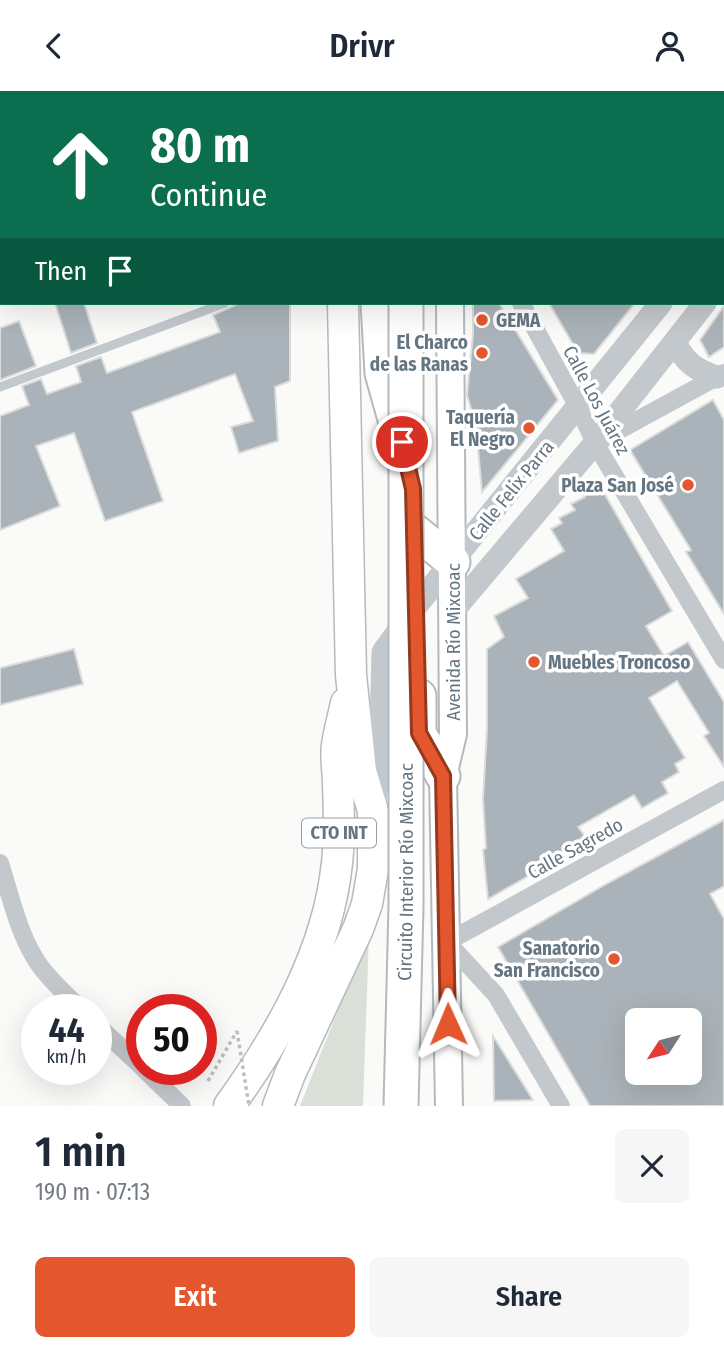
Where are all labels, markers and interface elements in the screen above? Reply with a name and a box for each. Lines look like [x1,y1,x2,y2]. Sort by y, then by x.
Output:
icon: back [35,27,73,65]
text: Drivr [329,27,395,65]
icon: person [651,27,689,65]
text: 80 m [150,116,250,175]
icon: ahead [35,119,126,210]
text: Continue [150,176,267,214]
icon: arrive [101,252,139,290]
text: Then [35,256,87,287]
place label: GEMA [496,309,541,332]
marker: GEMA [474,312,490,328]
place label: El Charco de las Ranas [370,331,469,376]
street label: Calle Los Juárez [558,342,635,459]
marker: El Charco de las Ranas [474,345,490,361]
place label: Taquería El Negro [446,406,515,451]
pin [372,412,432,472]
marker: Taquería El Negro [521,420,537,436]
icon: arrive [383,423,421,461]
street label: Calle Felix Parra [464,436,559,545]
place label: Plaza San José [561,474,674,497]
marker: Plaza San José [680,477,696,493]
street label: Avenida Río Mixcoac [442,563,465,721]
place label: Muebles Troncoso [548,651,690,674]
marker: Muebles Troncoso [526,654,542,670]
street label: Circuito Interior Río Mixcoac [393,763,418,981]
street label: Calle Sagredo [524,813,627,884]
road number: CTO INT [302,819,376,847]
place label: Sanatorio San Francisco [494,937,600,982]
marker: Sanatorio San Francisco [606,951,622,967]
position arrow [411,987,485,1061]
speed limit sign: 50 [126,994,217,1085]
north arrow [625,1008,702,1085]
map controls [625,1008,702,1085]
text: 44 [49,1009,84,1051]
text: km/h [46,1046,87,1068]
text: 1 min [35,1127,126,1177]
button: close [615,1129,689,1203]
text: 190 m · 07:13 [35,1178,150,1206]
button: Exit [35,1257,355,1337]
button: Share [369,1257,689,1337]

